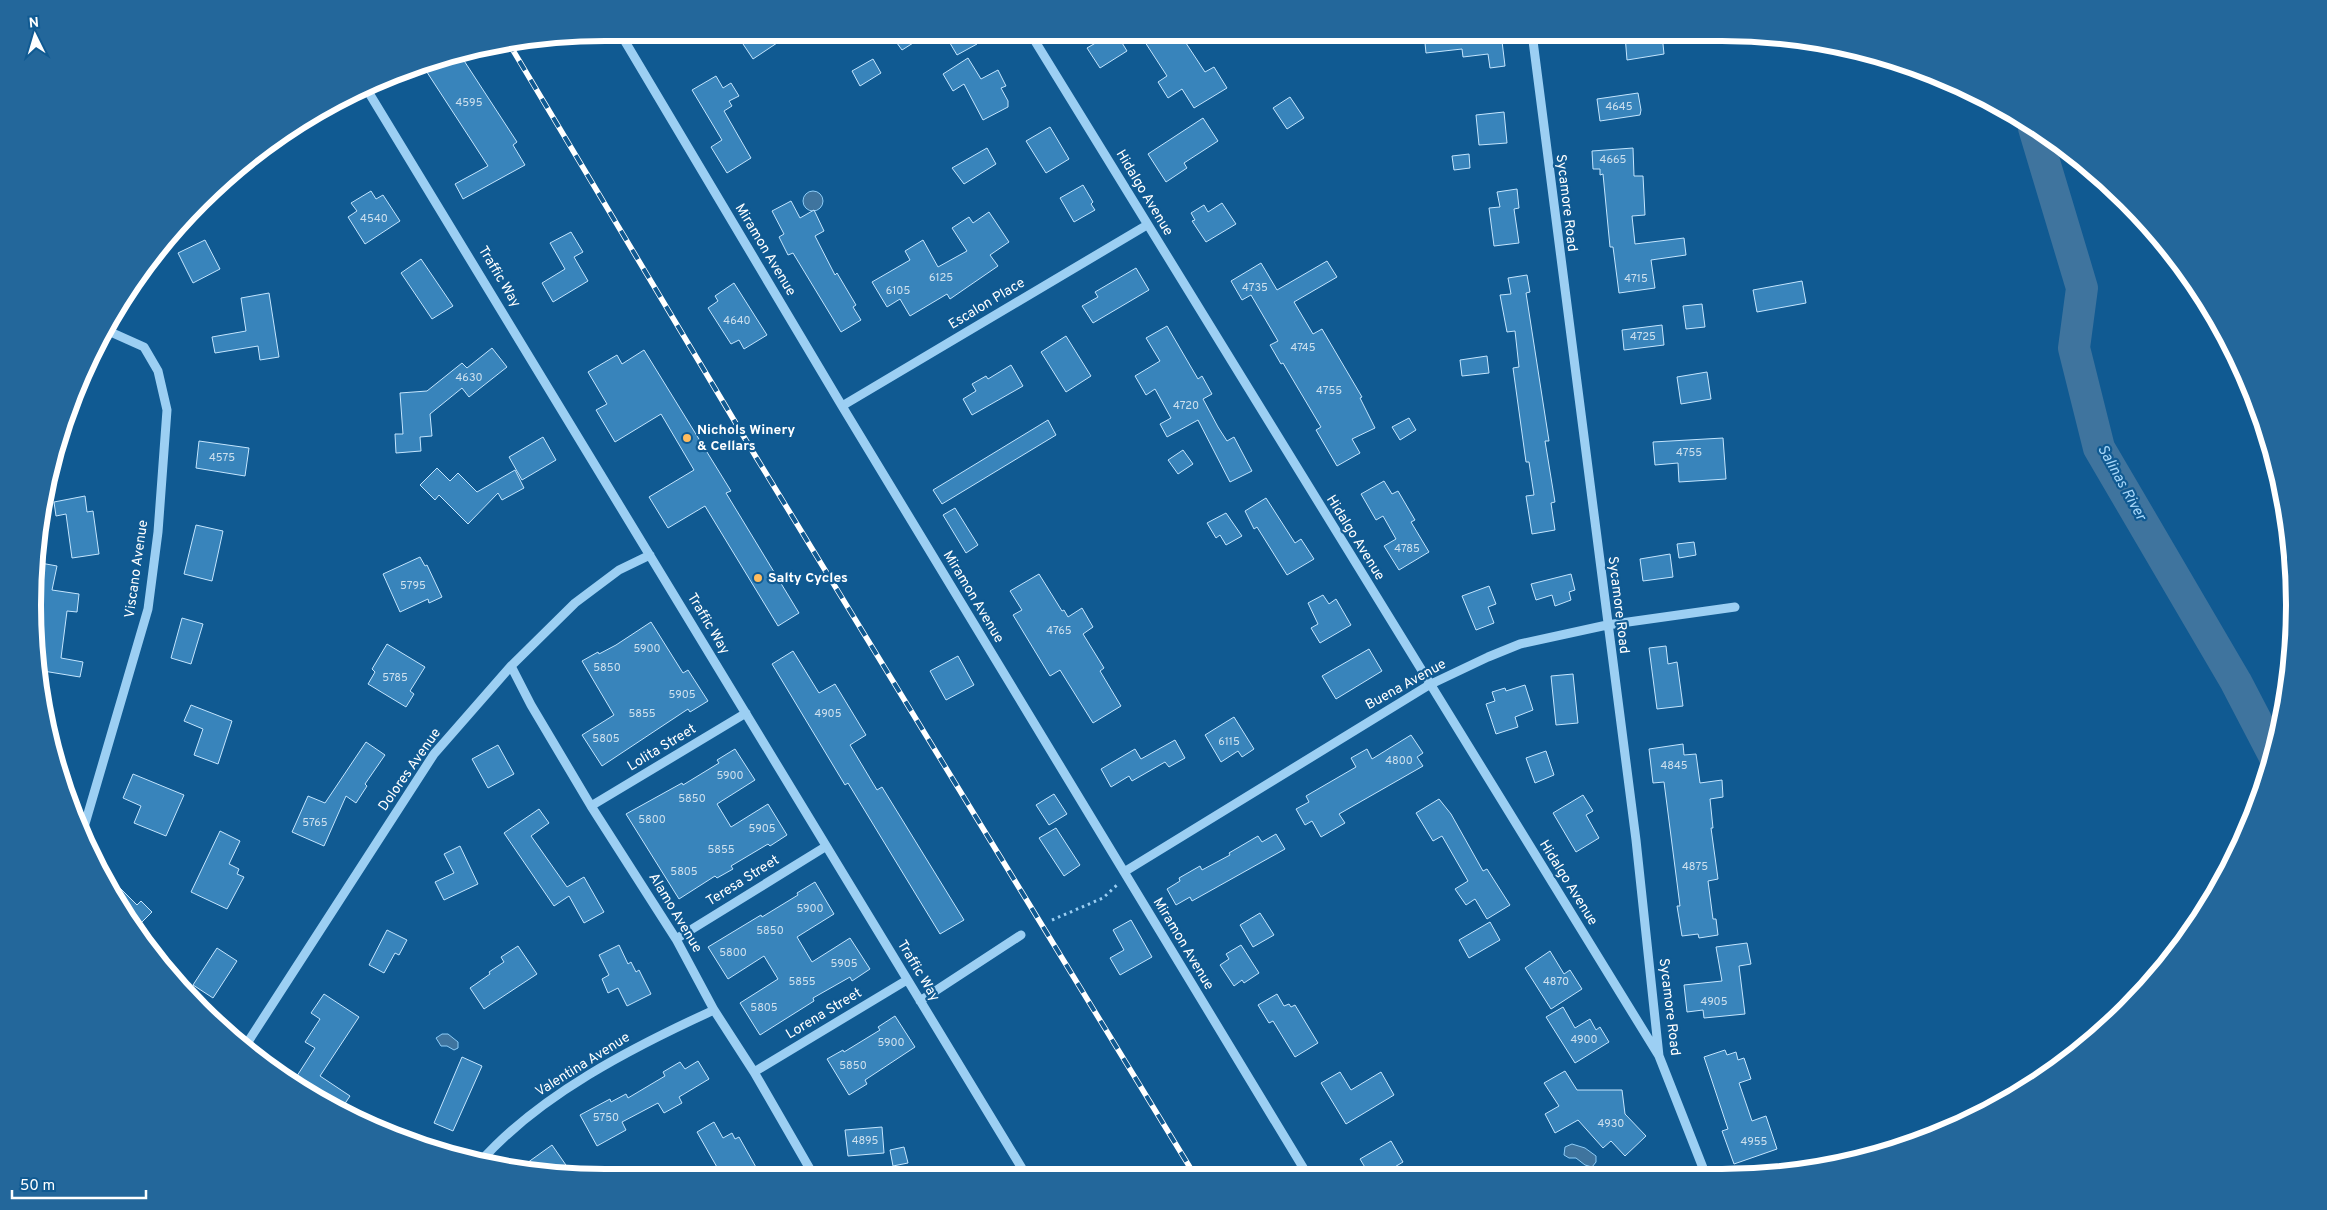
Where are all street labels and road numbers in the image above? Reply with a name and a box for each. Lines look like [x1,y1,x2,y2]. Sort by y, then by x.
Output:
street label: Hidalgo Avenue [1112,147,1176,239]
street label: Sycamore Road [1552,153,1580,253]
street label: Miramon Avenue [731,201,799,299]
street label: Traffic Way [474,243,524,311]
street label: Escalon Place [946,275,1028,333]
street label: Hidalgo Avenue [1322,492,1388,584]
street label: Viscano Avenue [122,519,152,619]
street label: Miramon Avenue [939,548,1007,646]
street label: Sycamore Road [1604,555,1632,655]
street label: Traffic Way [683,590,733,658]
street label: Buena Avenue [1363,656,1449,714]
street label: Lolita Street [625,721,699,775]
street label: Dolores Avenue [375,725,445,815]
street label: Hidalgo Avenue [1535,837,1601,929]
street label: Teresa Street [703,852,783,910]
street label: Alamo Avenue [645,870,705,956]
street label: Miramon Avenue [1149,895,1217,993]
street label: Traffic Way [893,937,943,1005]
street label: Sycamore Road [1655,957,1683,1057]
street label: Lorena Street [783,985,865,1043]
street label: Valentina Avenue [533,1029,633,1101]

